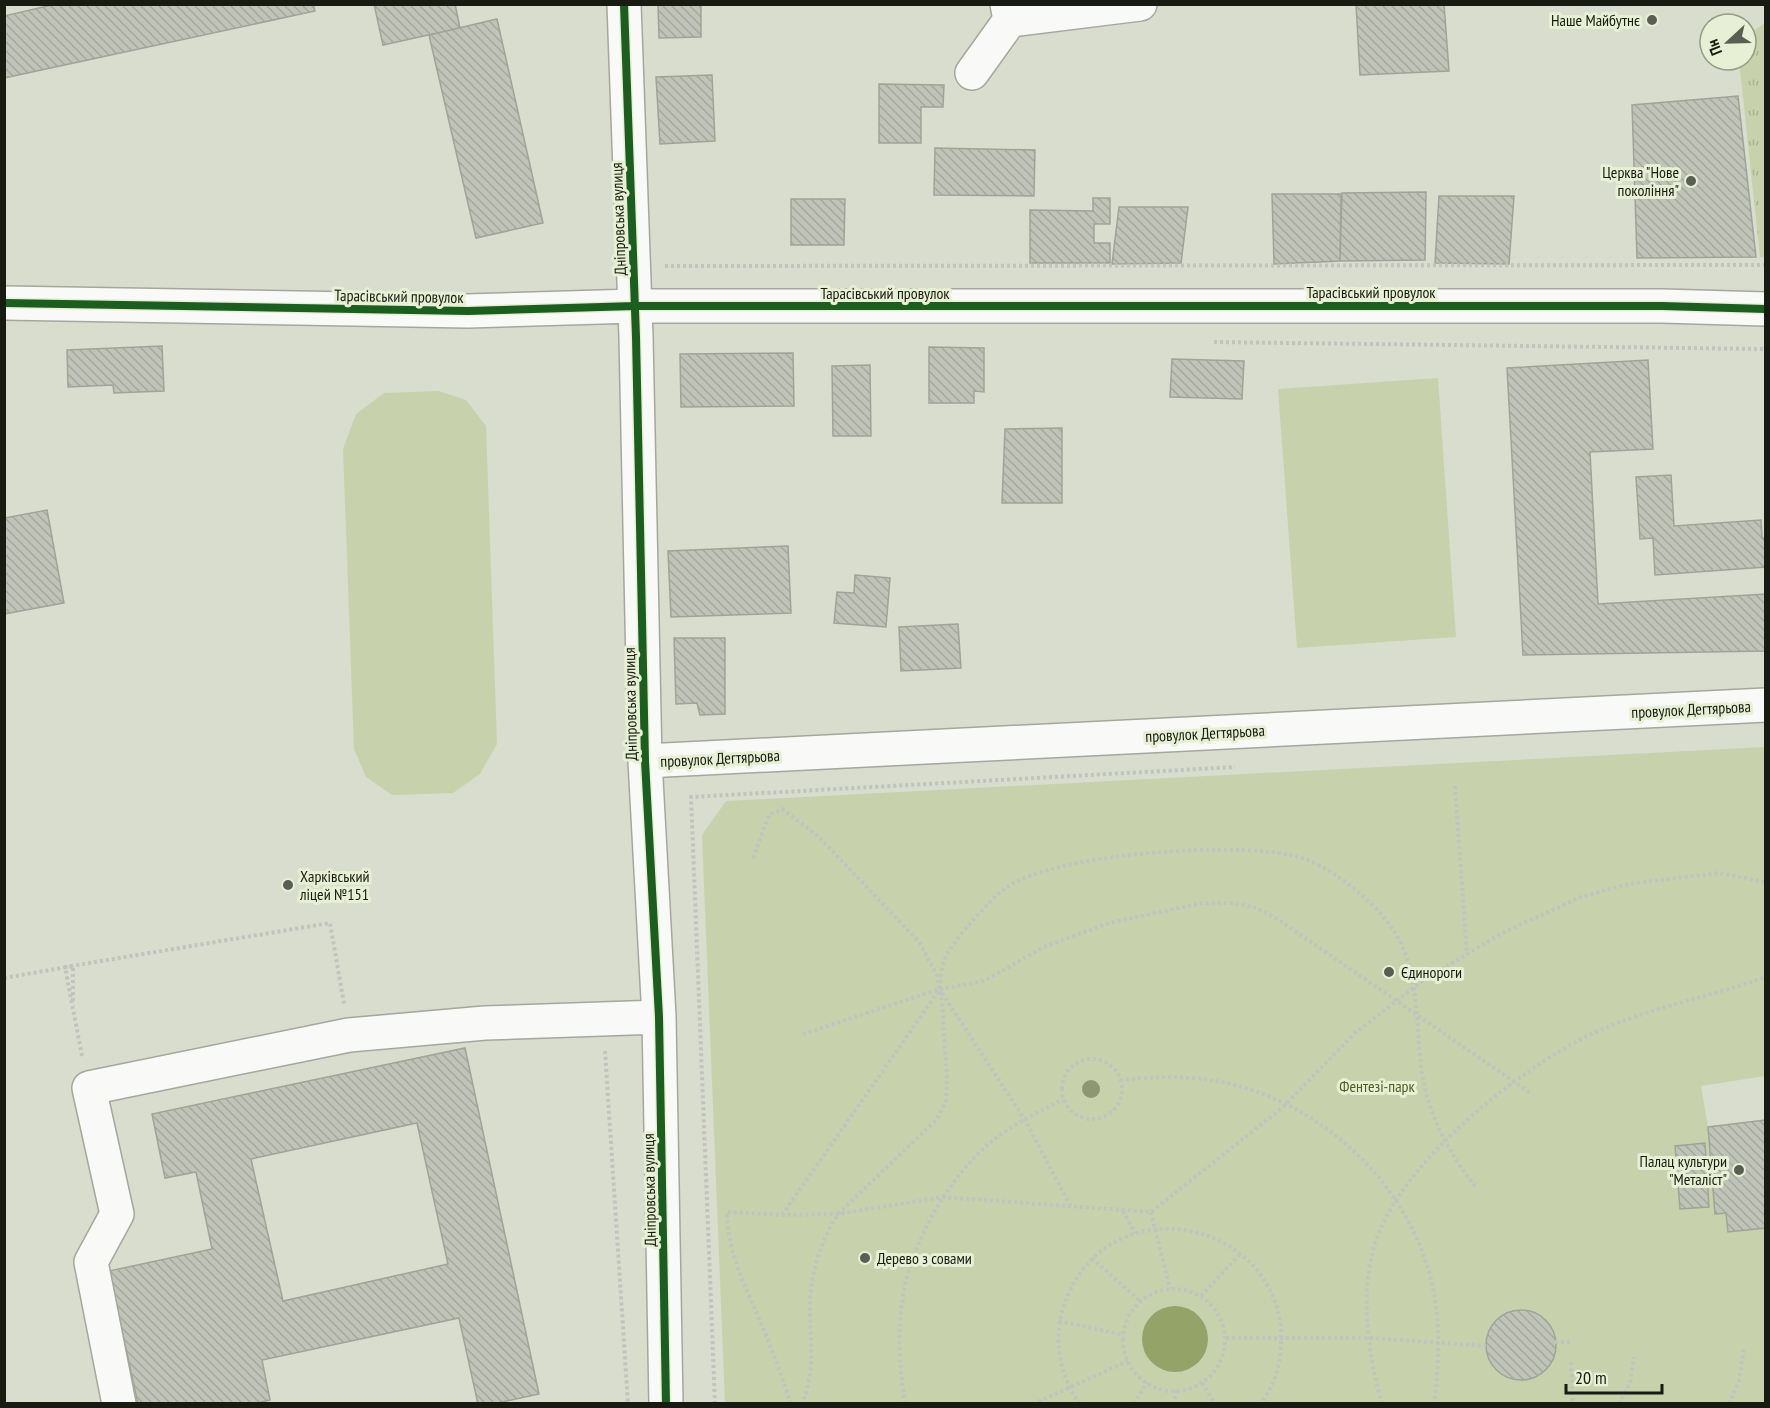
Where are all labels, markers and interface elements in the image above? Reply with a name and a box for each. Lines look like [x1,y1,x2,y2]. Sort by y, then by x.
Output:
place label: Наше Майбутнє [1551,10,1640,30]
north arrow [1698,12,1758,72]
marker: Наше Майбутнє [1645,13,1659,27]
text: Пн [1702,37,1726,59]
street label: Дніпровська вулиця [606,162,630,276]
place label: Церква "Нове покоління" [1602,162,1679,200]
marker: Церква "Нове покоління" [1684,174,1698,188]
street label: Тарасівський провулок [1306,282,1436,302]
street label: Тарасівський провулок [820,283,950,303]
street label: Тарасівський провулок [334,285,465,307]
street label: Дніпровська вулиця [619,647,641,761]
street label: провулок Дегтярьова [1631,696,1751,722]
street label: провулок Дегтярьова [1145,720,1265,746]
street label: провулок Дегтярьова [660,745,780,771]
place label: Харківський ліцей №151 [299,866,369,904]
marker: Харківський ліцей №151 [281,878,295,892]
place label: Єдинороги [1401,962,1462,982]
marker: Єдинороги [1382,965,1396,979]
park label: Фентезі-парк [1339,1076,1415,1096]
street label: Дніпровська вулиця [638,1133,660,1247]
place label: Палац культури "Металіст" [1640,1151,1727,1189]
marker: Палац культури "Металіст" [1732,1163,1746,1177]
place label: Дерево з совами [877,1248,972,1268]
marker: Дерево з совами [858,1251,872,1265]
scale bar [1566,1357,1662,1395]
text: 20 m [1575,1366,1607,1389]

